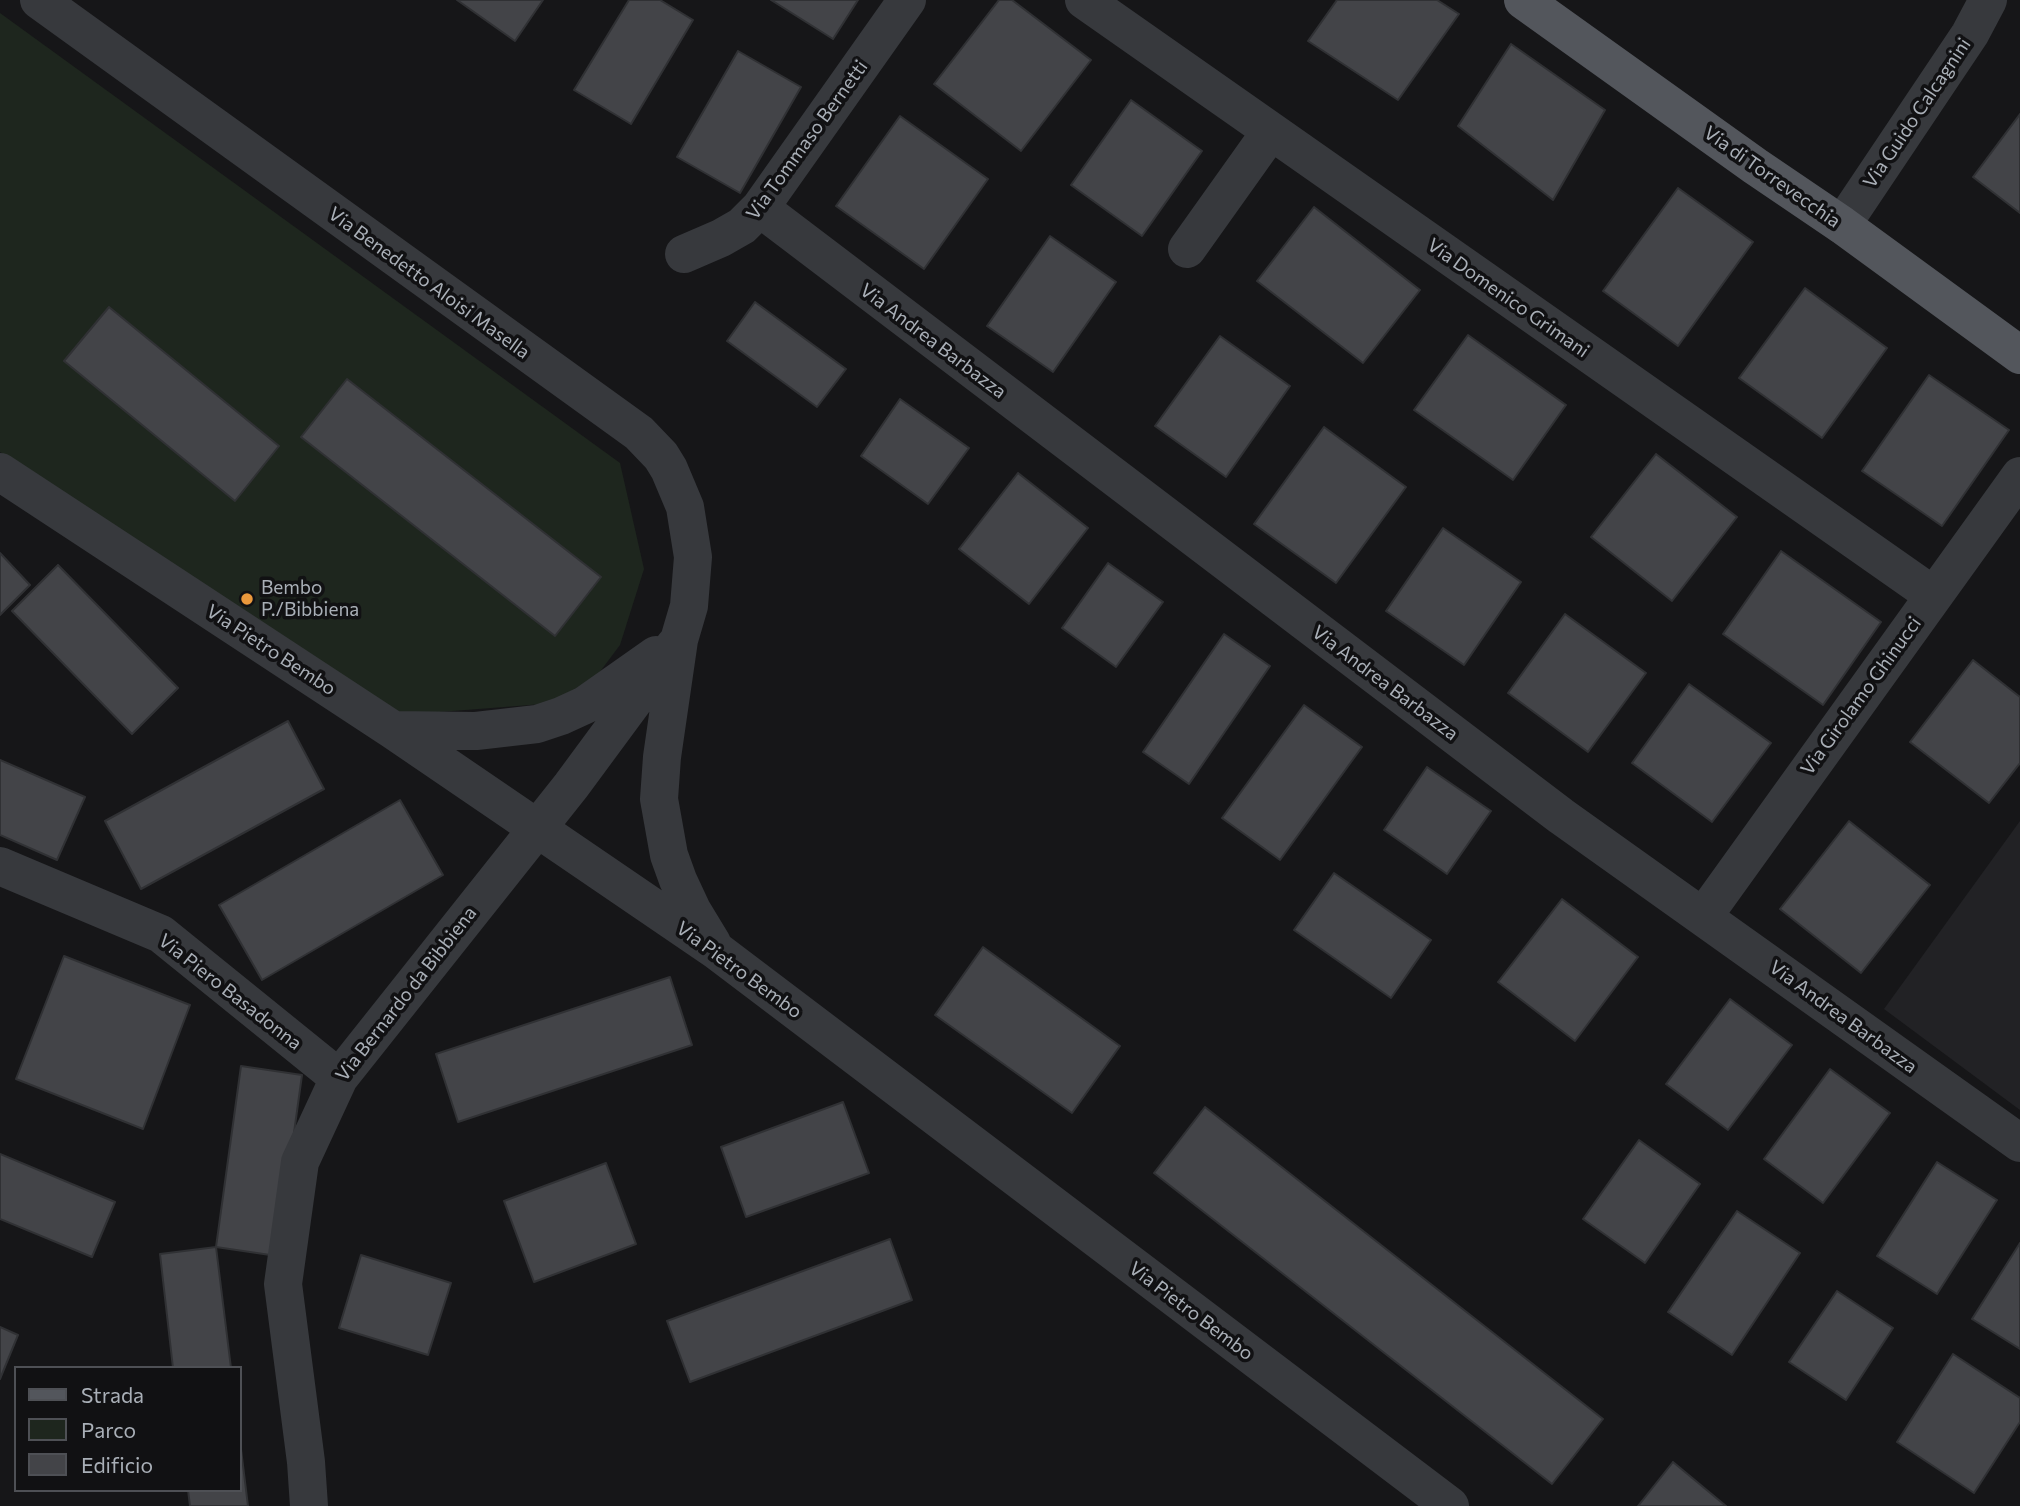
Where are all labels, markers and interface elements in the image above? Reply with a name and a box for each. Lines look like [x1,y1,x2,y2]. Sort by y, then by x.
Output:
street label: Via Guido Calcagnini [1858,34,1976,192]
street label: Via Tommaso Bernetti [742,56,872,224]
street label: Via di Torrevecchia [1699,121,1845,233]
street label: Via Benedetto Aloisi Masella [324,202,534,364]
street label: Via Domenico Grimani [1423,234,1593,362]
street label: Via Andrea Barbazza [855,279,1011,403]
place label: Bembo P./Bibbiena [261,577,359,621]
marker: Bembo P./Bibbiena [239,591,255,607]
street label: Via Pietro Bembo [202,600,340,700]
street label: Via Girolamo Ghinucci [1796,612,1926,780]
street label: Via Andrea Barbazza [1307,621,1463,745]
street label: Via Bernardo da Bibbiena [331,902,481,1086]
street label: Via Pietro Bembo [672,917,806,1023]
street label: Via Piero Basadonna [154,929,306,1055]
street label: Via Andrea Barbazza [1765,956,1921,1078]
street label: Via Pietro Bembo [1124,1257,1258,1365]
legend [14,1366,242,1492]
text: Strada [81,1382,144,1407]
text: Parco [81,1417,136,1442]
text: Edificio [81,1452,153,1477]

